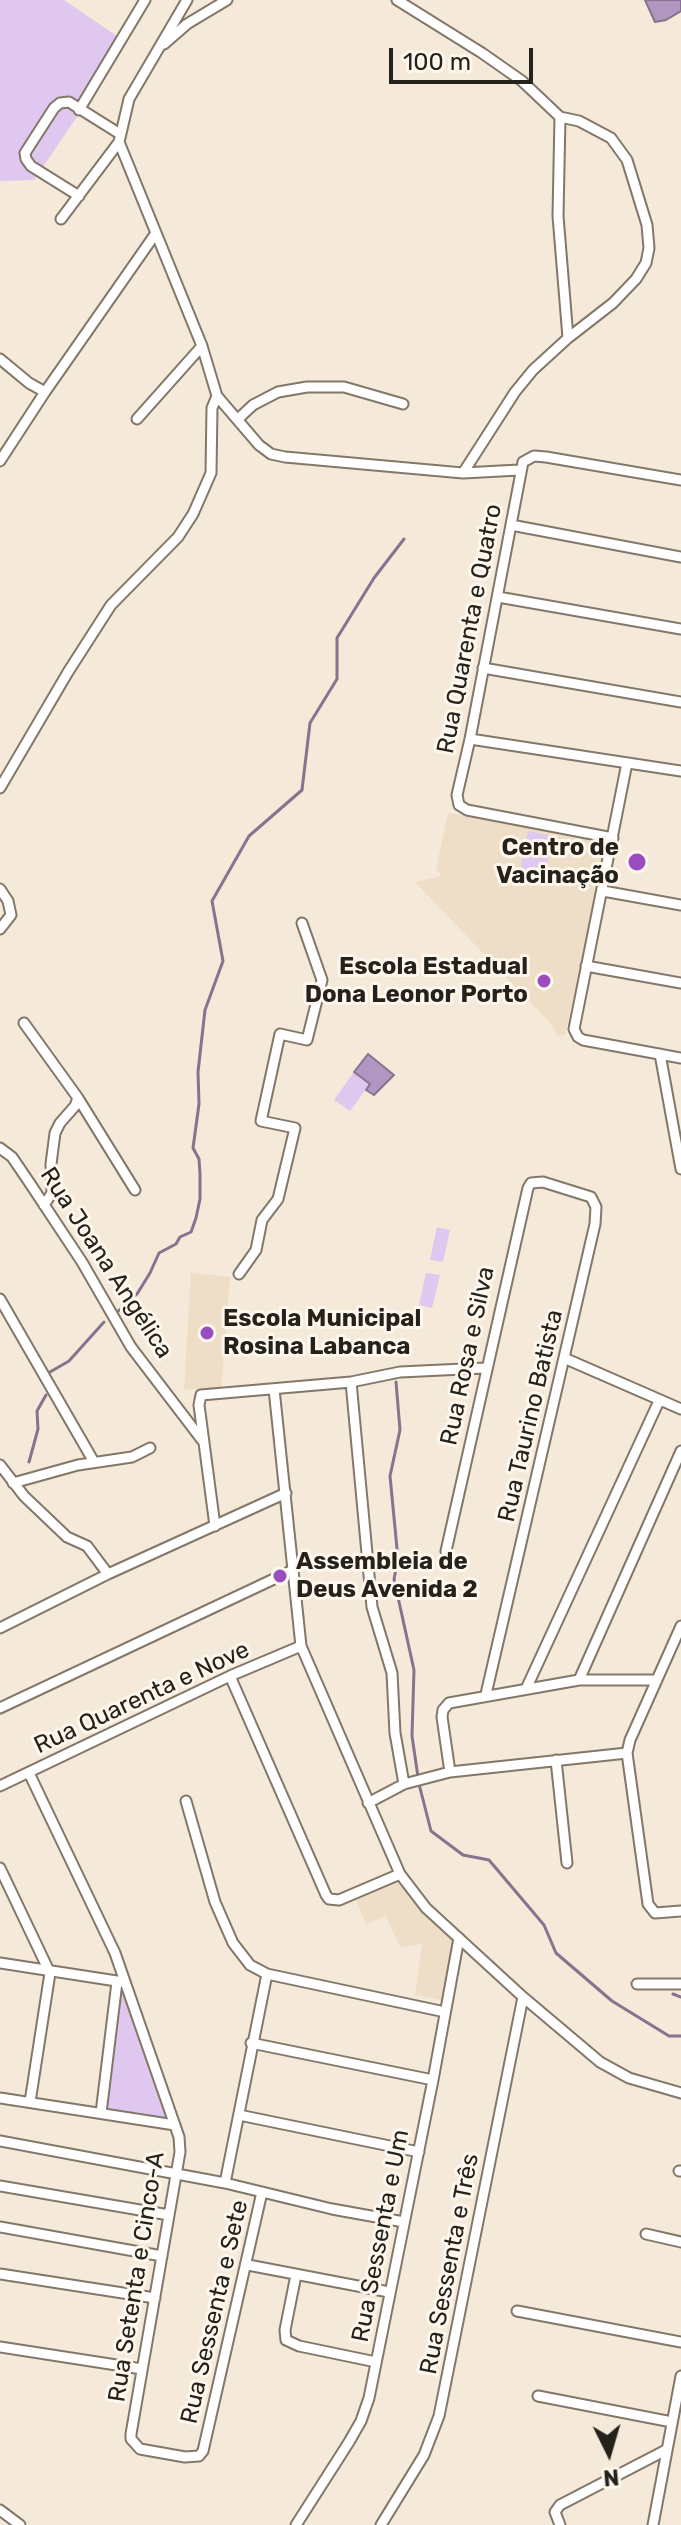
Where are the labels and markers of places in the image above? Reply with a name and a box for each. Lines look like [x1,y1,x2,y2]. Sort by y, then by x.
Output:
place label: Centro de Vacinação [496,834,619,890]
marker: Centro de Vacinação [626,851,648,873]
place label: Escola Estadual Dona Leonor Porto [305,953,528,1009]
marker: Escola Estadual Dona Leonor Porto [535,972,553,990]
place label: Escola Municipal Rosina Labanca [223,1305,421,1361]
marker: Escola Municipal Rosina Labanca [198,1324,216,1342]
place label: Assembleia de Deus Avenida 2 [296,1548,478,1604]
marker: Assembleia de Deus Avenida 2 [271,1567,289,1585]

